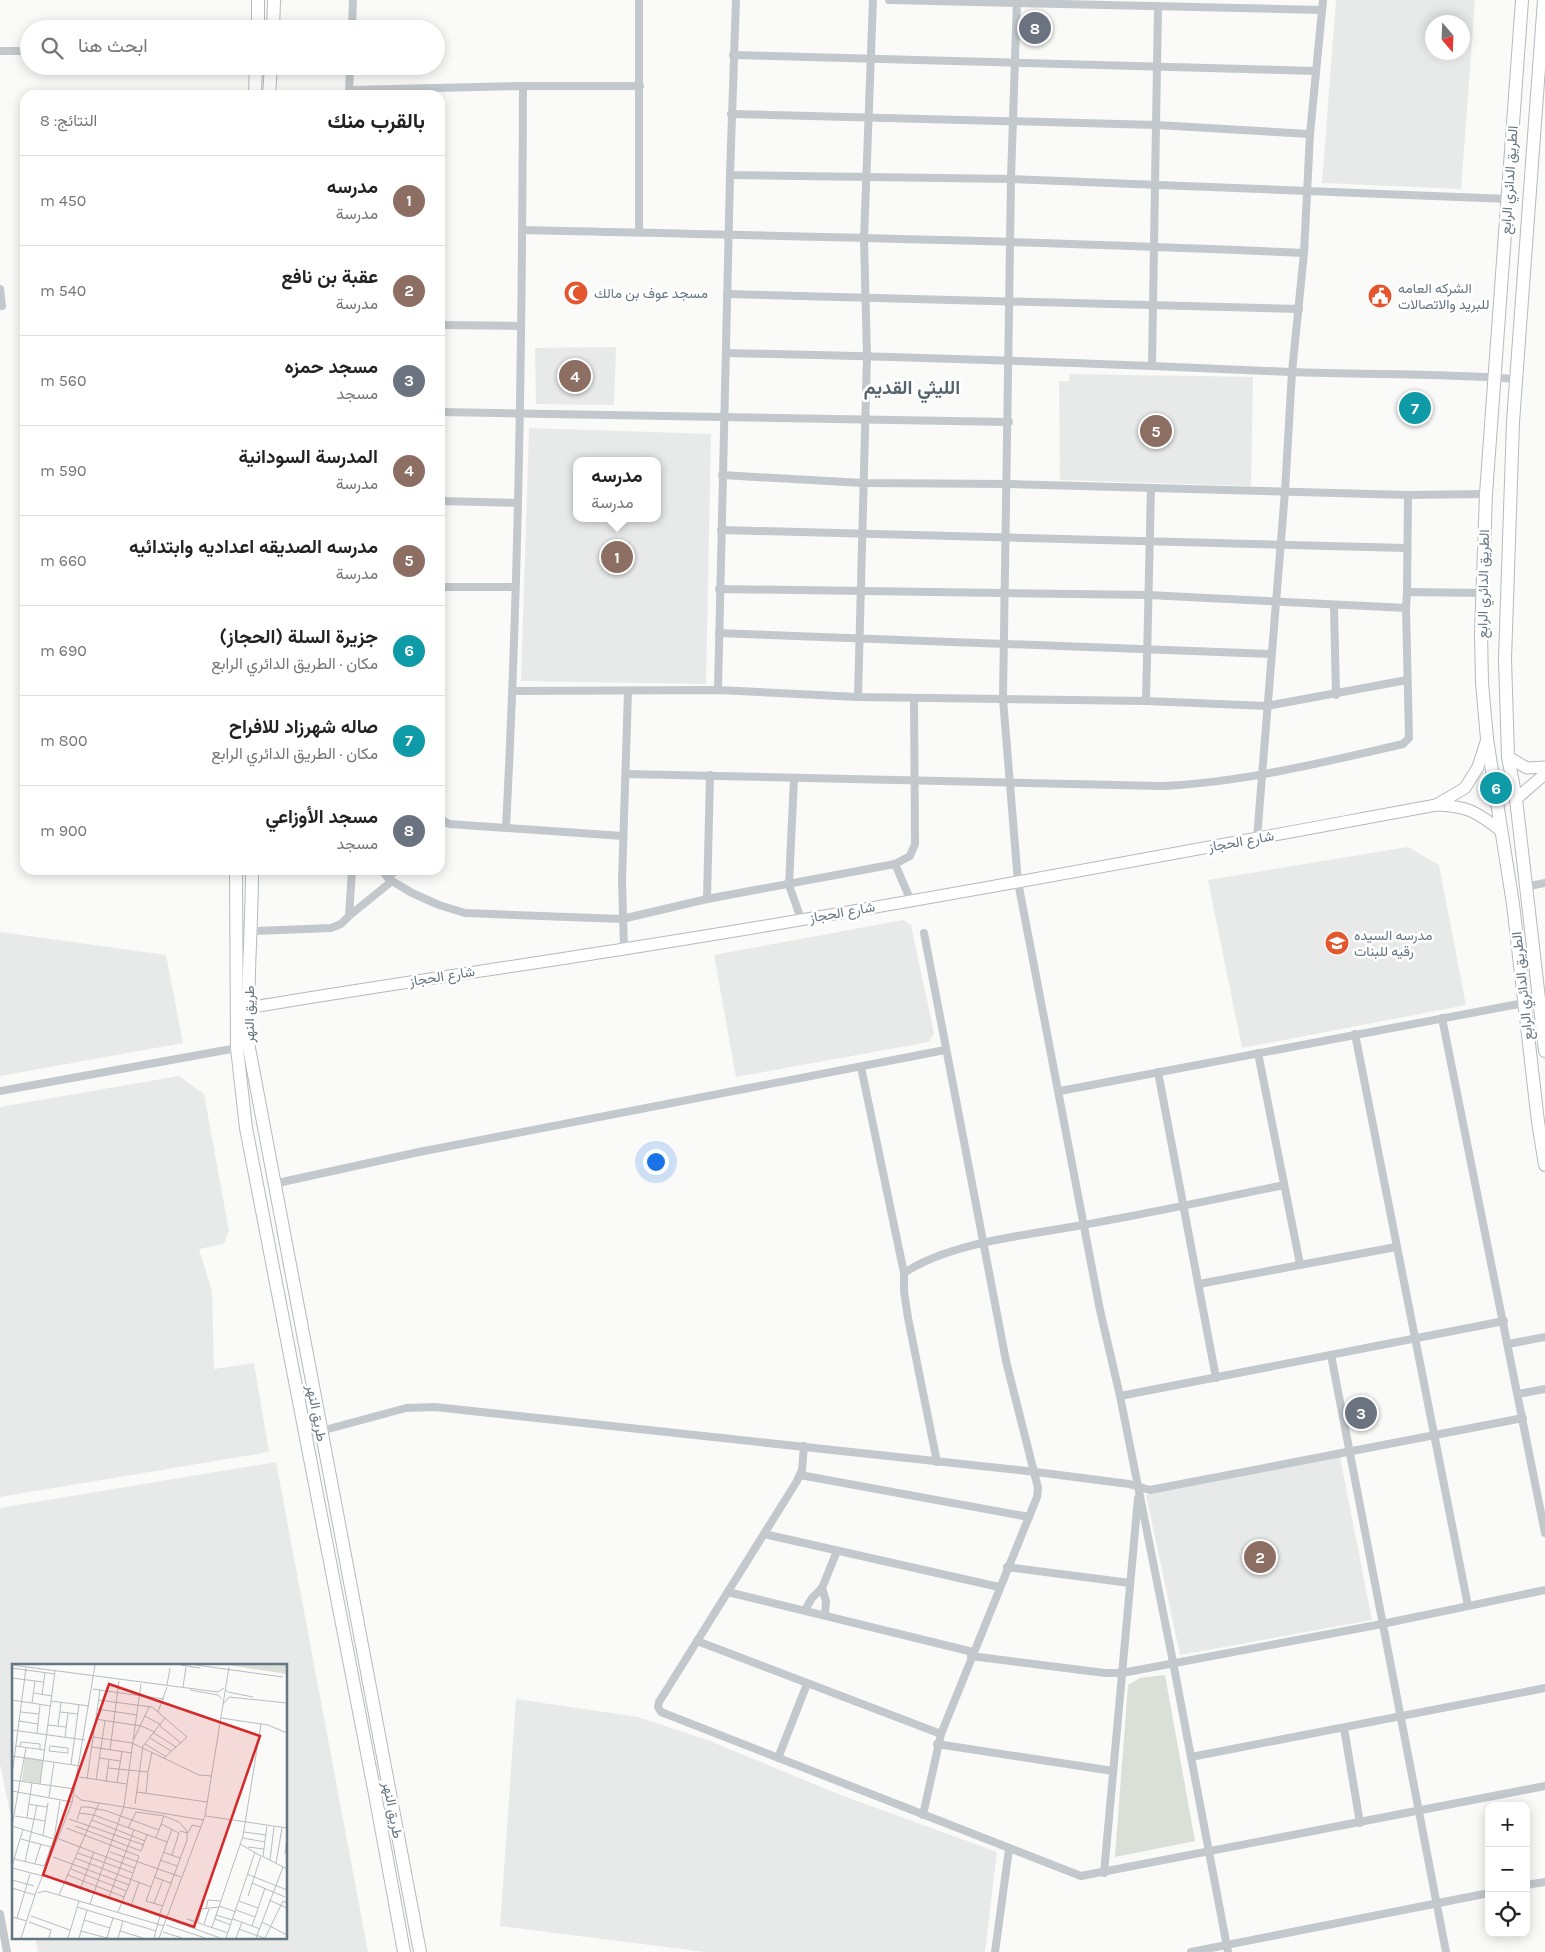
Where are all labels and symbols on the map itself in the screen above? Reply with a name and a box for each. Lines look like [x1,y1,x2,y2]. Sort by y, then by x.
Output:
pin: 8 [1019,9,1051,47]
north arrow [1425,15,1470,60]
street label: الطريق الدائري الرابع [1497,125,1525,235]
mosque icon: مسجد عوف بن مالك [563,280,589,306]
place label: الشركه العامه للبريد والاتصالات [1398,280,1490,313]
public building icon: الشركه العامه للبريد والاتصالات [1367,283,1393,309]
place label: مسجد عوف بن مالك [594,285,708,302]
pin: 4 [559,357,591,395]
district label: الليثي القديم [864,377,960,404]
pin: 7 [1399,389,1431,427]
pin: 5 [1140,412,1172,450]
street label: الطريق الدائري الرابع [1474,529,1496,639]
pin: 1 [601,538,633,576]
pin: 6 [1480,769,1512,807]
street label: شارع الحجاز [1206,827,1276,858]
street label: شارع الحجاز [807,898,877,929]
place label: مدرسه السيده رقيه للبنات [1354,927,1432,960]
school or university icon: مدرسه السيده رقيه للبنات [1324,930,1350,956]
street label: الطريق الدائري الرابع [1508,931,1540,1041]
street label: شارع الحجاز [407,963,476,992]
street label: طريق النهر [241,985,258,1044]
your location [643,1149,669,1175]
street label: طريق النهر [302,1382,330,1443]
pin: 3 [1345,1394,1377,1432]
pin: 2 [1244,1538,1276,1576]
inset map [12,1664,288,1940]
street label: طريق النهر [378,1779,406,1840]

